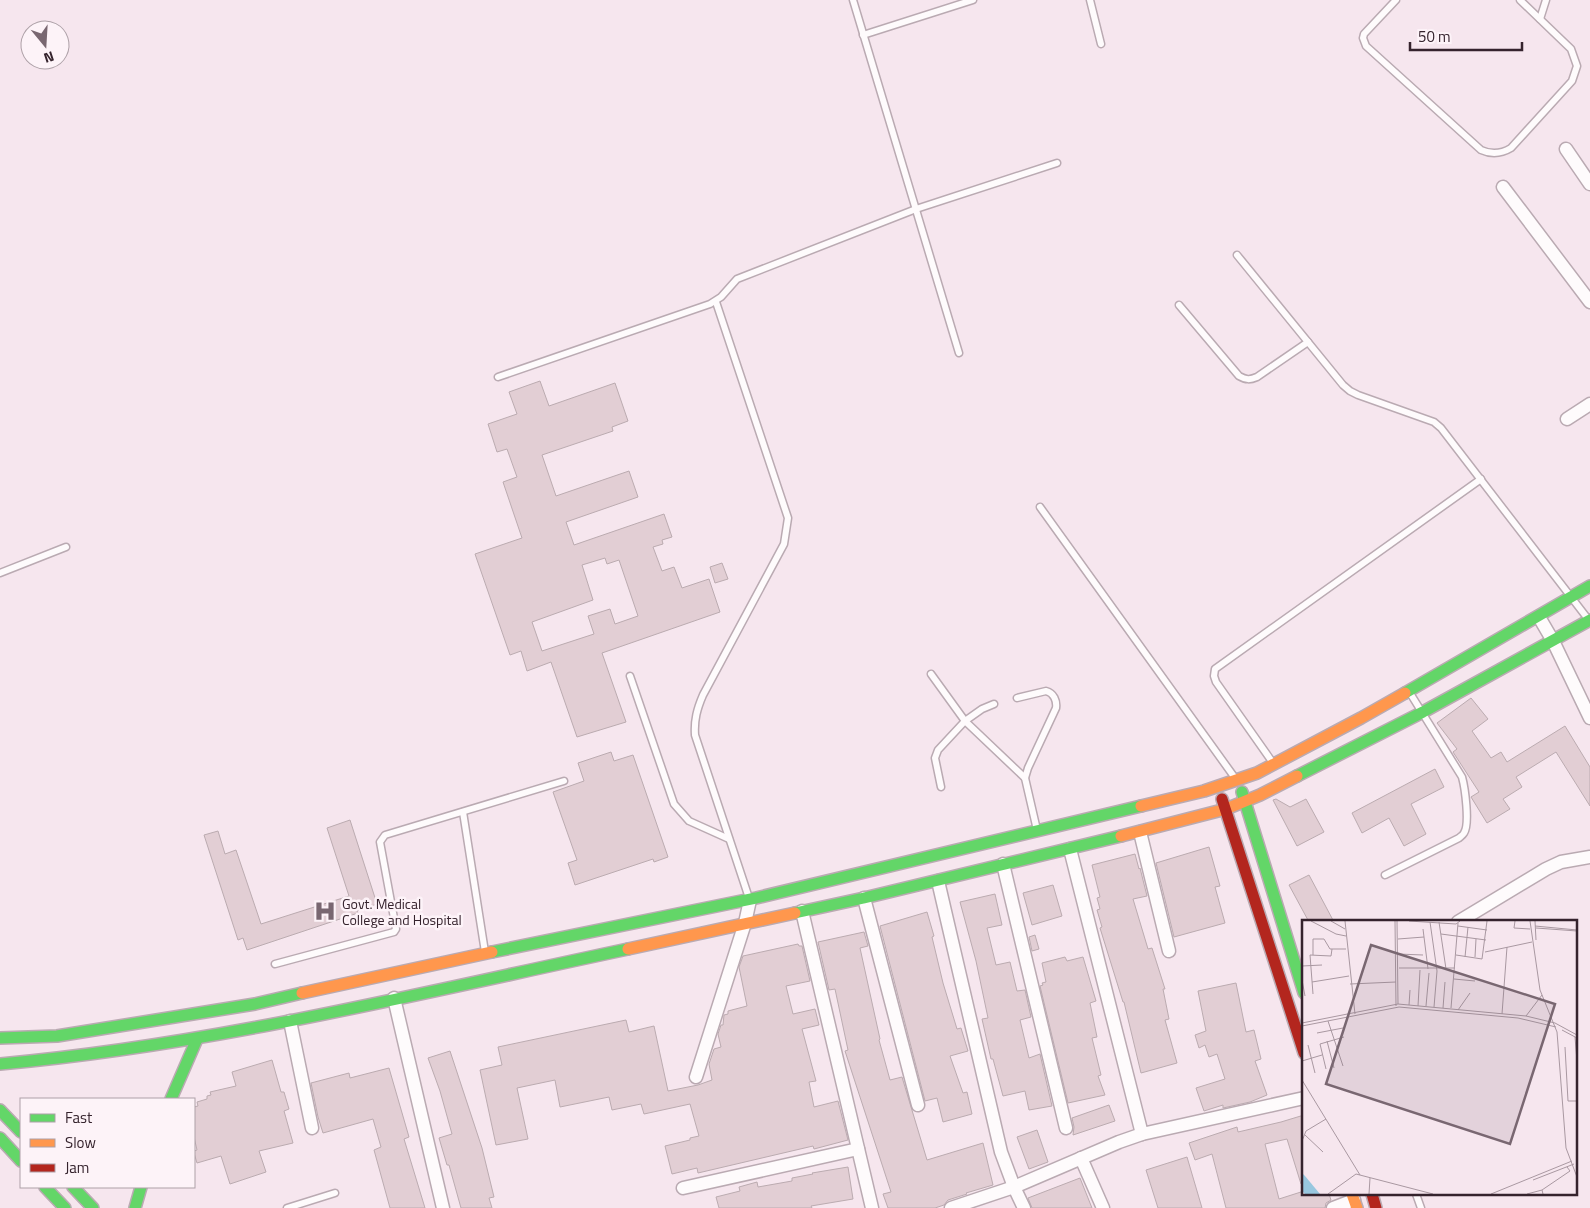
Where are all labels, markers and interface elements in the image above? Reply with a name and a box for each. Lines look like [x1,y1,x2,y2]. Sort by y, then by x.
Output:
north arrow [20,20,70,70]
scale bar [1410,20,1522,52]
text: 50 m [1418,25,1451,48]
text: N [41,46,57,69]
place label: Govt. Medical College and Hospital [342,893,462,930]
hospital icon: Govt. Medical College and Hospital [312,898,338,924]
inset map [1302,920,1578,1196]
legend [20,1098,195,1188]
text: Fast [65,1106,93,1129]
text: Slow [65,1131,96,1154]
text: Jam [65,1156,89,1179]

